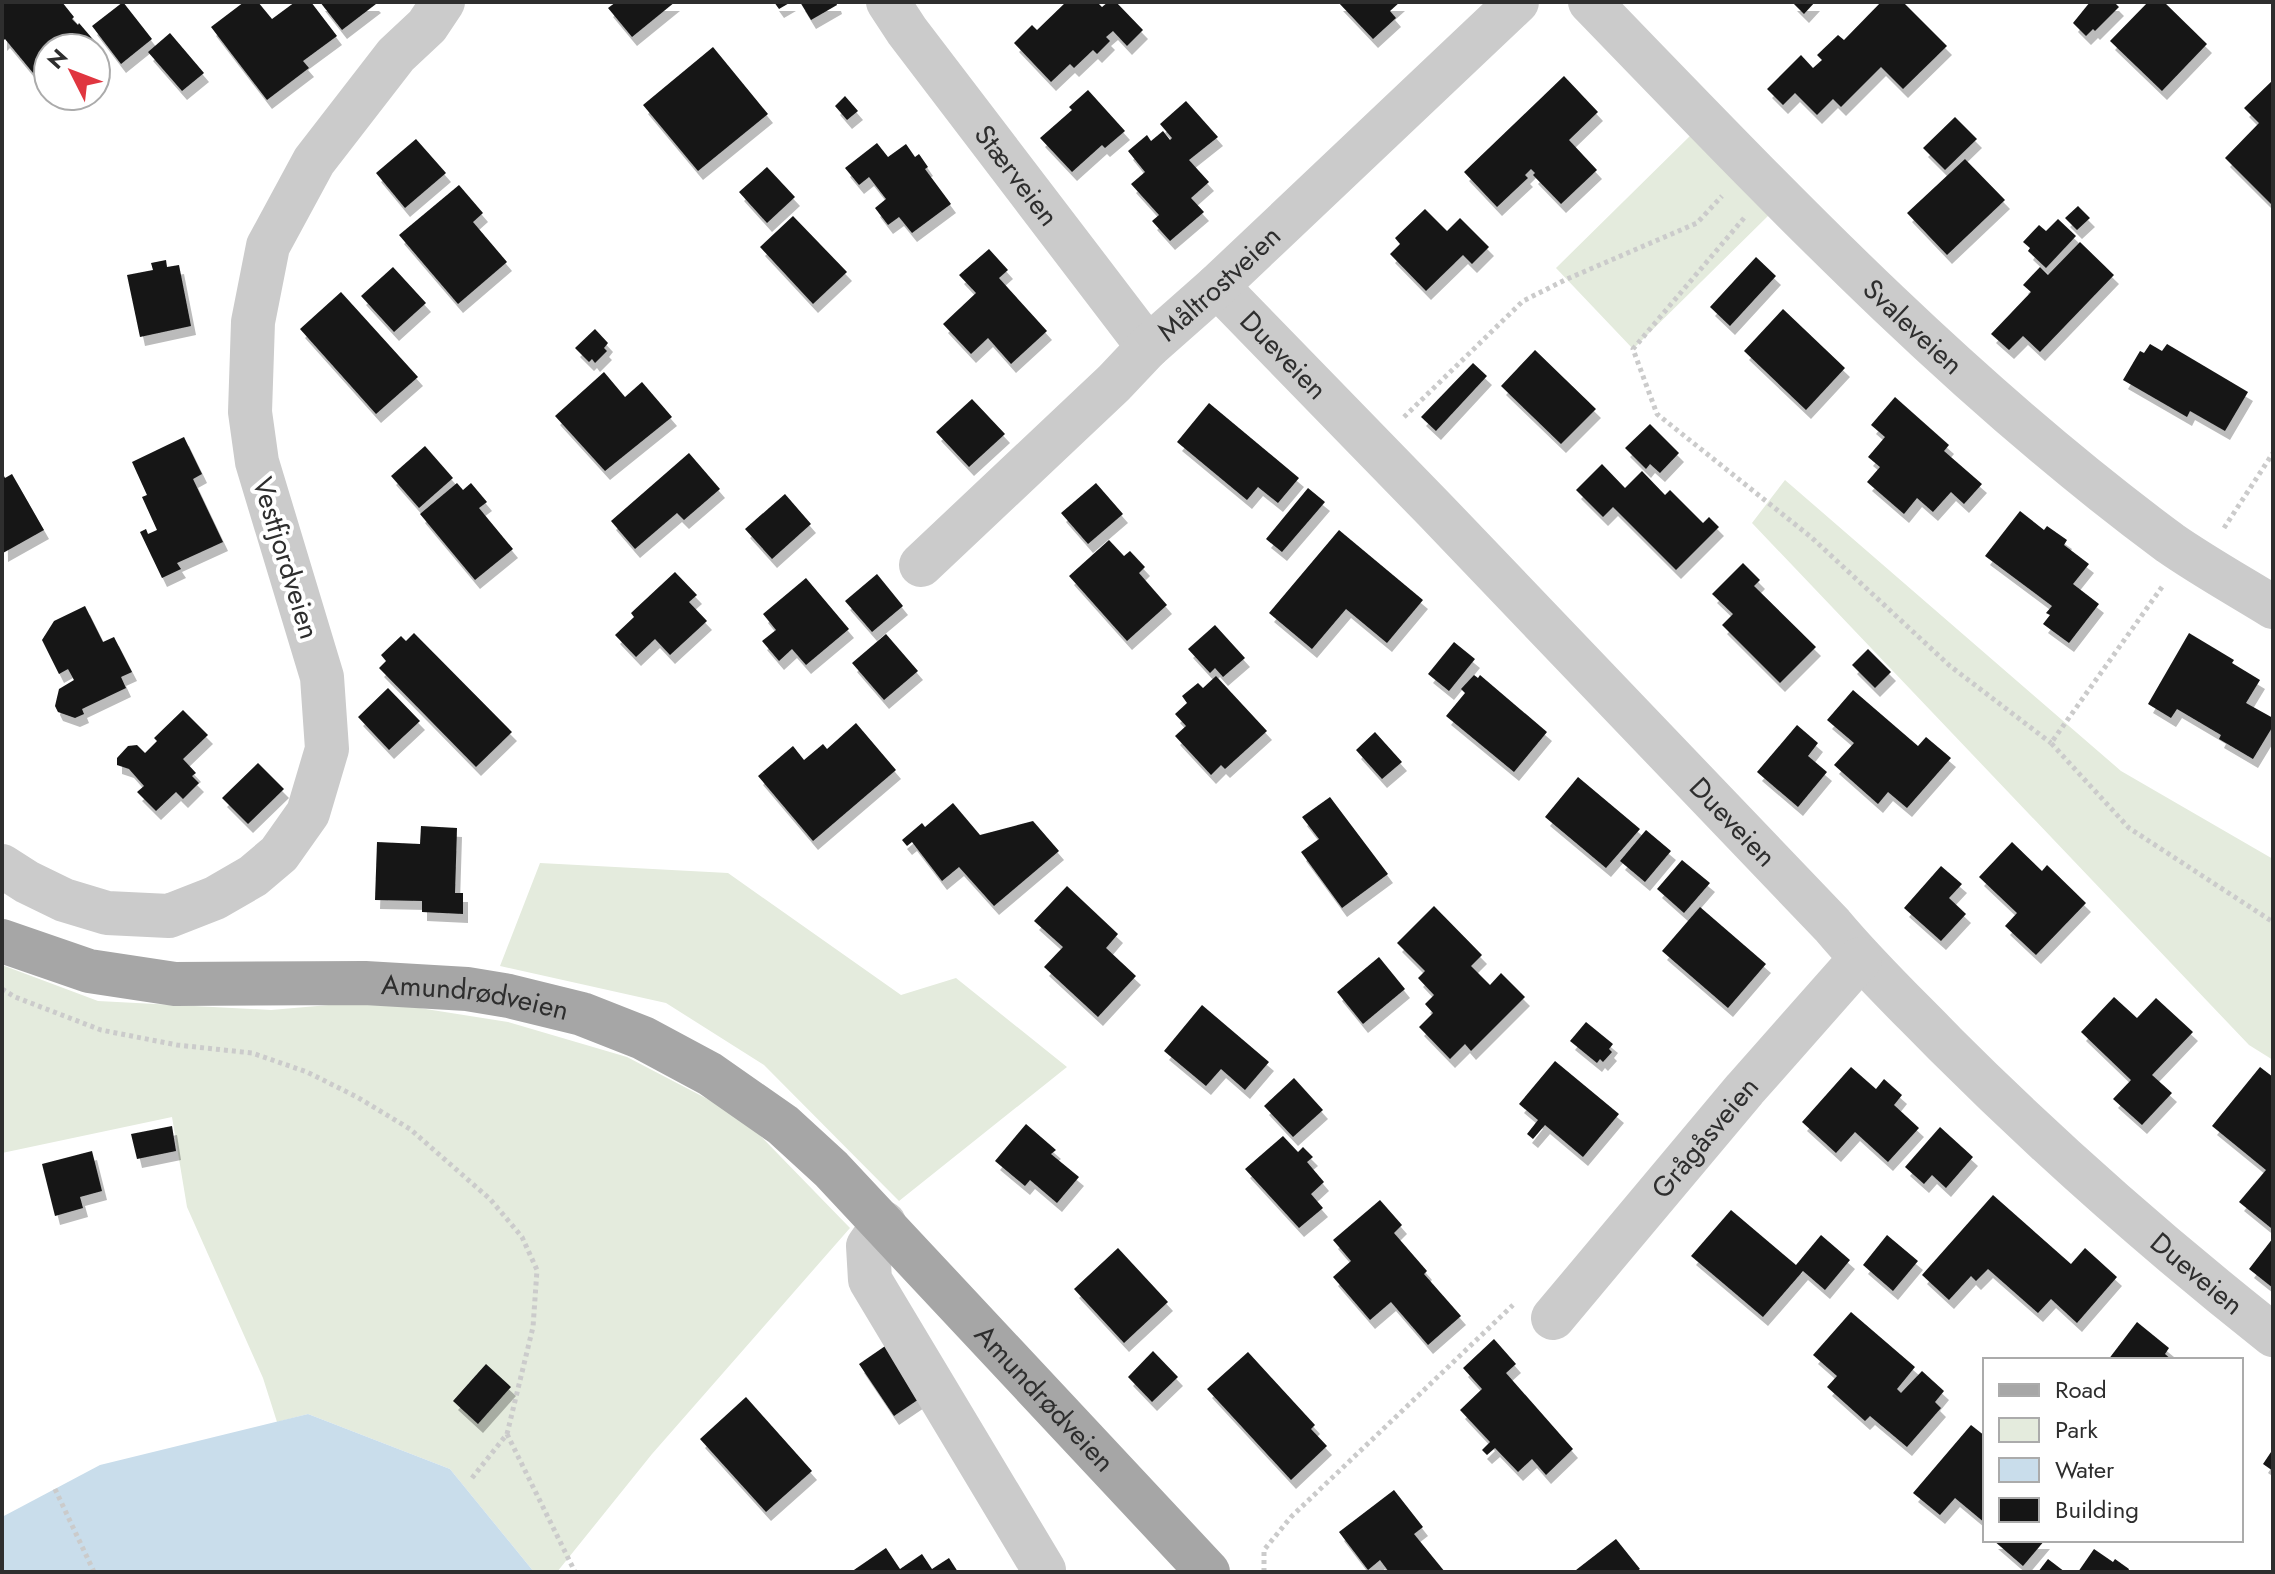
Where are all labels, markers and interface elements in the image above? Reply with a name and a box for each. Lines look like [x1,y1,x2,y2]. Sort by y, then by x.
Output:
north arrow [32,32,112,112]
text: N [39,41,75,76]
street label: Stærveien [965,116,1069,235]
street label: Måltrostveien [1148,216,1290,351]
street label: Svaleveien [1854,269,1973,384]
street label: Dueveien [1231,301,1337,409]
street label: Vestfjordveien [242,472,330,644]
street label: Dueveien [1680,768,1786,876]
street label: Amundrødveien [380,963,573,1030]
street label: Grågåsveien [1641,1067,1768,1207]
street label: Dueveien [2142,1222,2253,1324]
street label: Amundrødveien [965,1315,1125,1481]
legend [1983,1358,2243,1542]
text: Road [2055,1372,2107,1407]
text: Park [2055,1412,2098,1447]
text: Water [2055,1452,2115,1487]
text: Building [2055,1492,2139,1527]

